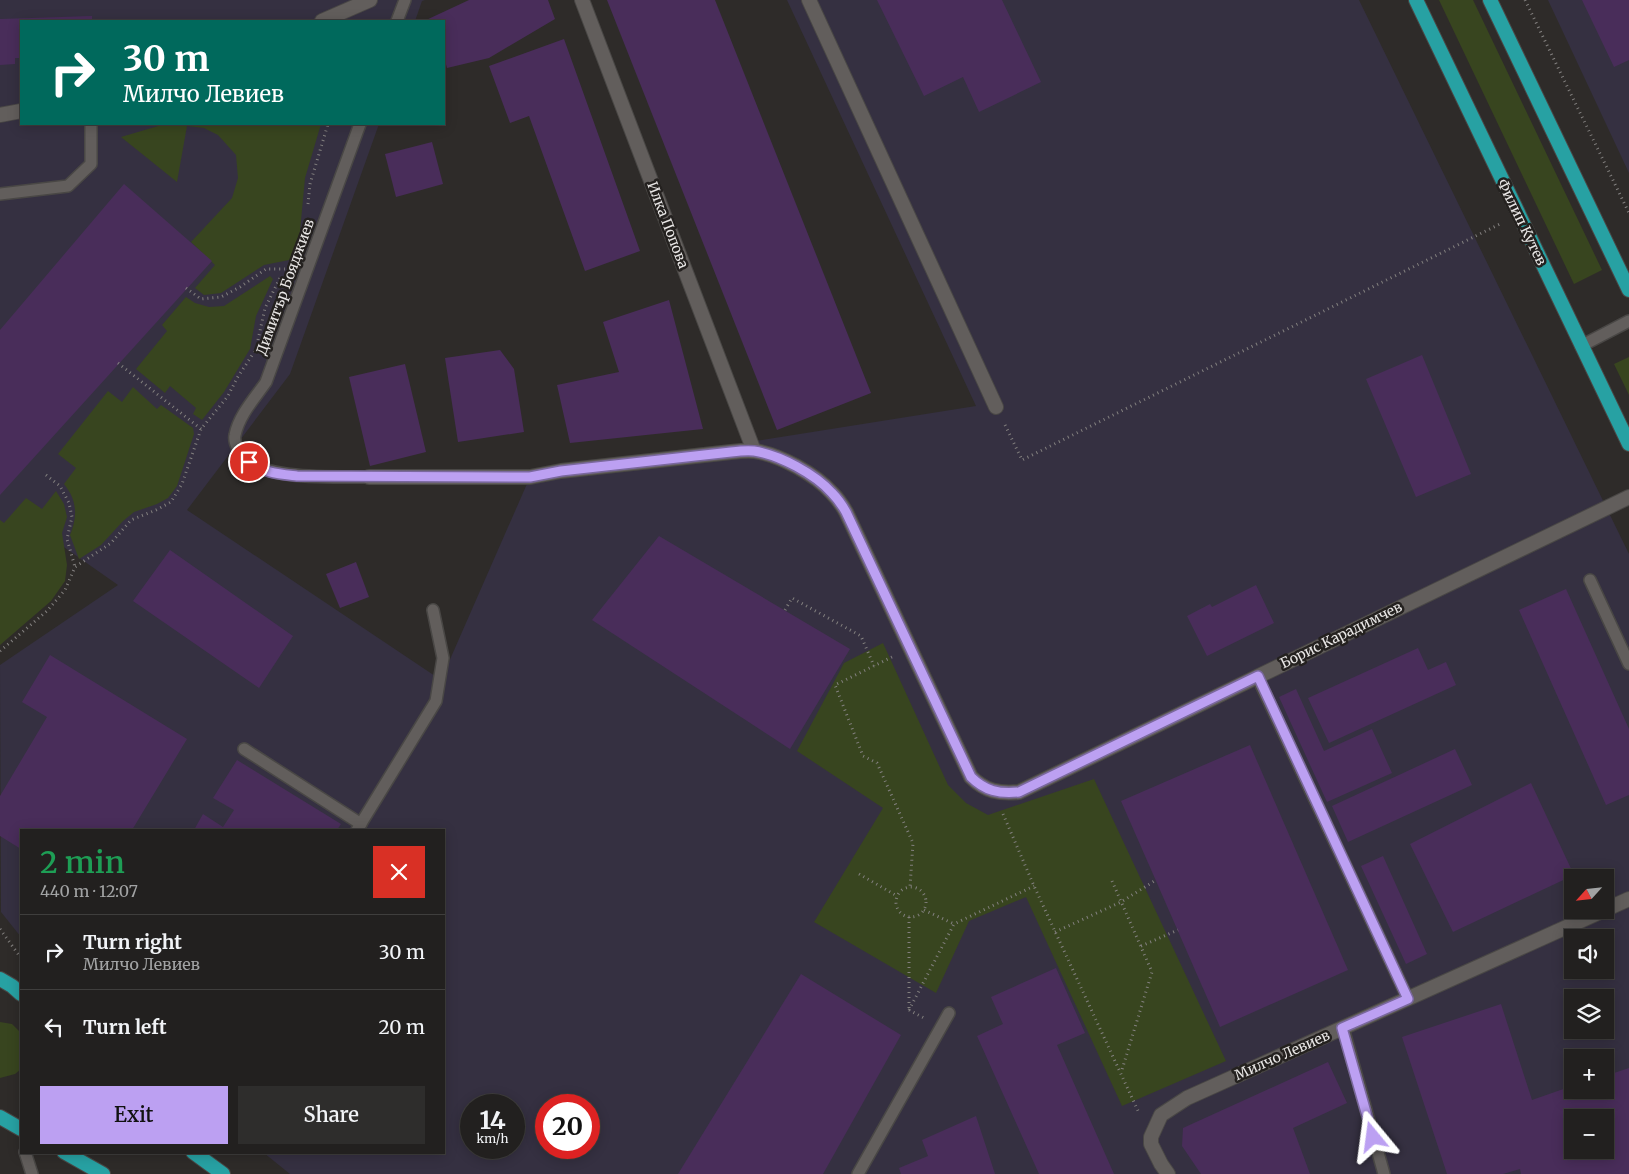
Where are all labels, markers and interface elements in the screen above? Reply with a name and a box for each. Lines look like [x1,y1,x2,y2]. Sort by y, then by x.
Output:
text: 30 m [123,37,209,81]
icon: right [40,40,105,105]
text: Милчо Левиев [123,80,284,108]
street label: Филип Кутев [1493,176,1551,268]
street label: Илка Попова [643,179,693,271]
street label: Димитър Бояджиев [252,217,318,357]
pin [228,441,270,483]
icon: arrive [235,448,263,476]
street label: Борис Карадимчев [1277,598,1405,672]
text: 2 min [40,843,125,881]
button: close [373,846,425,898]
north arrow [1564,869,1614,919]
map controls [1564,869,1614,1159]
text: 440 m · 12:07 [40,881,138,901]
button: sound [1564,929,1614,979]
text: Turn right [83,930,182,954]
icon: right [40,938,68,966]
text: 30 m [379,940,425,964]
text: Милчо Левиев [83,954,200,974]
button: layers [1564,989,1614,1039]
icon: left [40,1013,68,1041]
text: Turn left [83,1015,167,1039]
text: 20 m [378,1015,425,1039]
street label: Милчо Левиев [1232,1026,1332,1084]
button: + [1564,1049,1614,1099]
button: Exit [40,1086,228,1144]
button: Share [238,1086,425,1144]
speed limit sign: 20 [535,1094,600,1159]
text: 14 [479,1104,506,1136]
button: − [1564,1109,1614,1159]
position arrow [1346,1110,1398,1162]
text: km/h [477,1131,508,1146]

